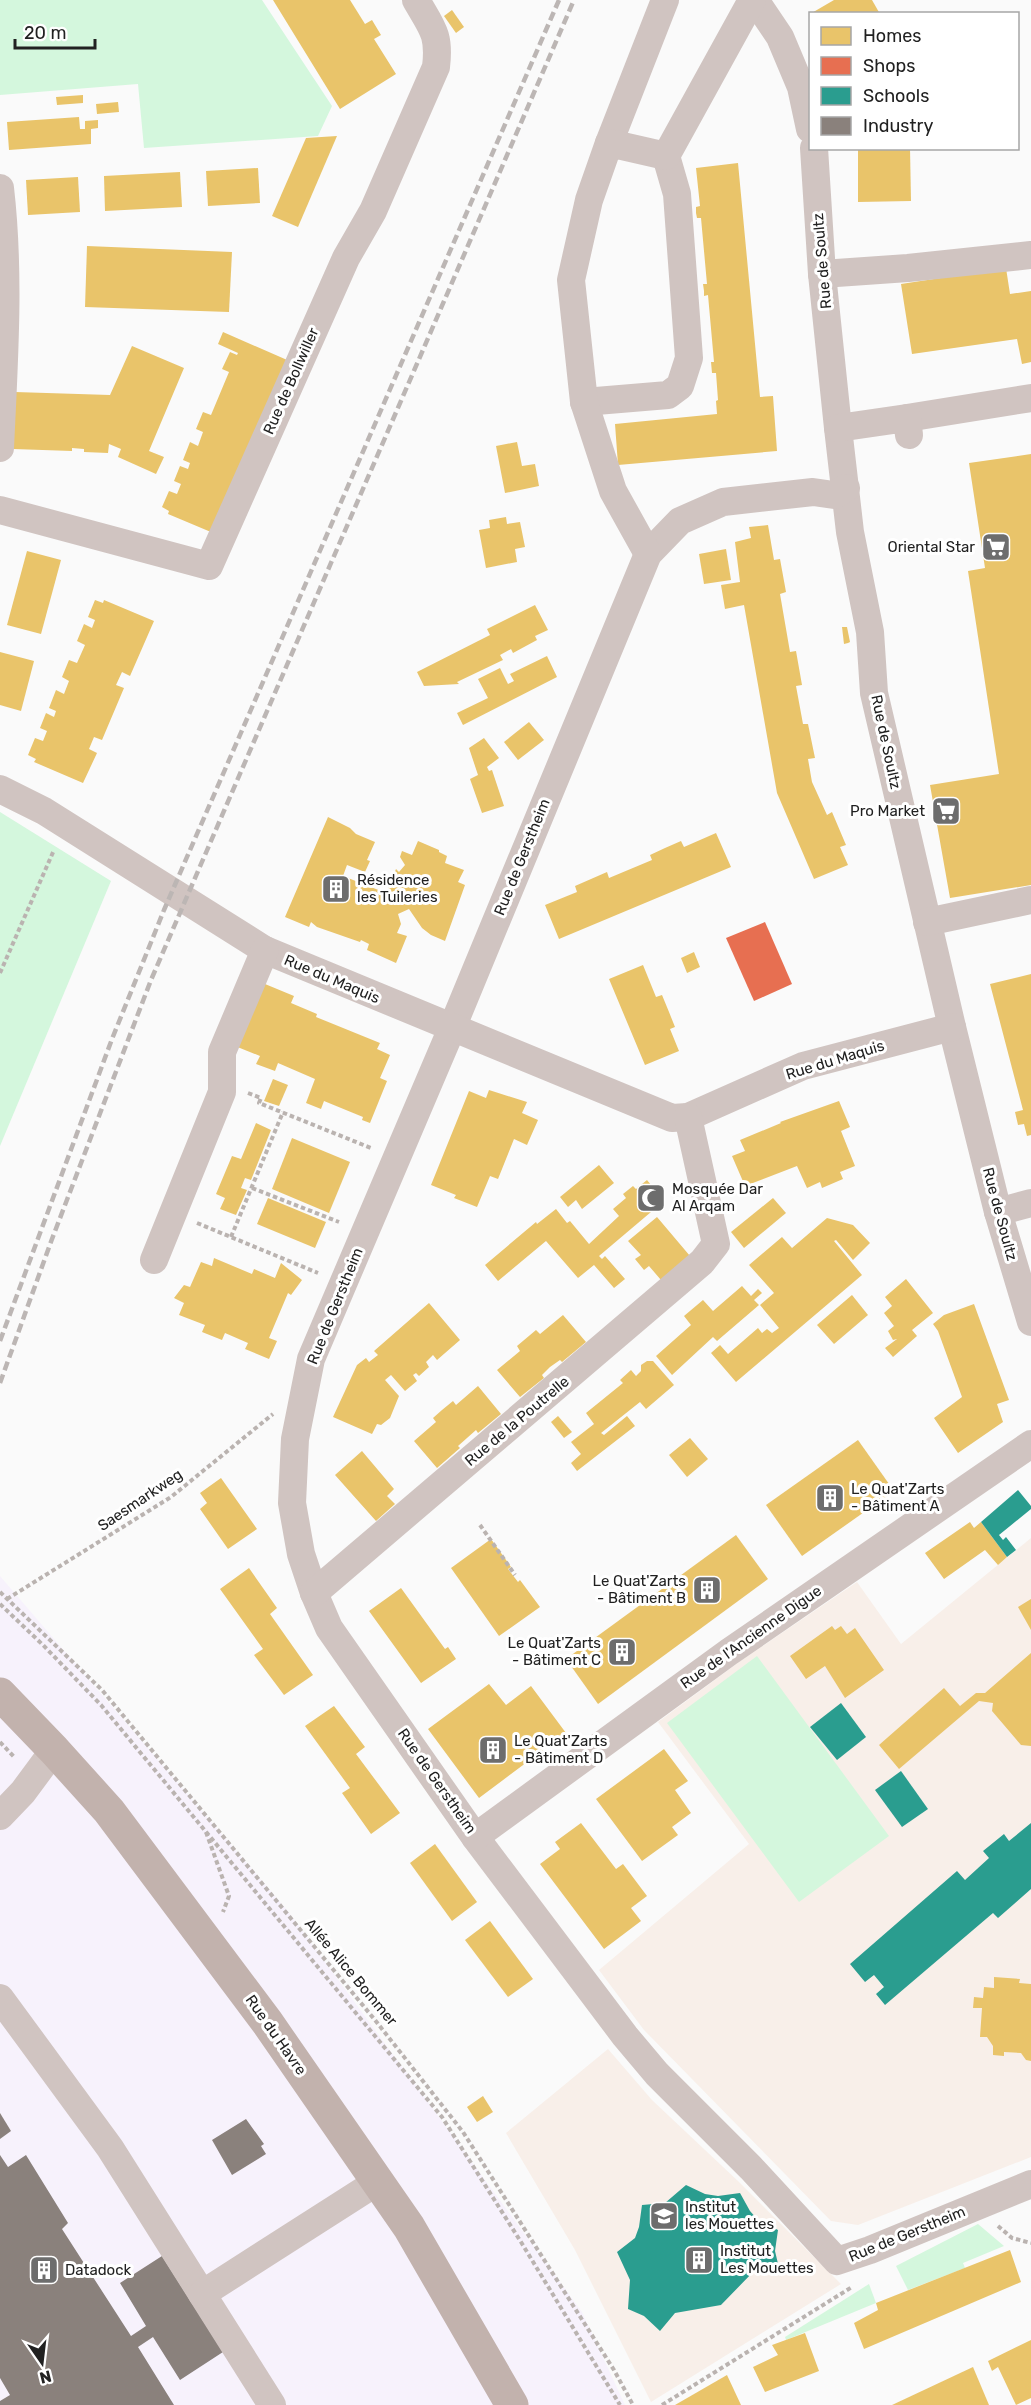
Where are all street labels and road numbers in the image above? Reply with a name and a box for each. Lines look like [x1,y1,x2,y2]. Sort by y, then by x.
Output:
street label: Rue de Soultz [809,212,835,310]
street label: Rue de Bollwiller [259,325,323,437]
street label: Rue de Soultz [867,693,905,791]
street label: Rue de Gerstheim [490,796,554,918]
street label: Rue du Maquis [282,951,383,1007]
street label: Rue du Maquis [784,1036,887,1084]
street label: Rue de Soultz [979,1165,1021,1263]
street label: Rue de Gerstheim [303,1245,367,1367]
street label: Rue de la Poutrelle [461,1372,573,1470]
street label: Saesmarkweg [94,1465,186,1535]
street label: Rue de l'Ancienne Digue [677,1581,825,1693]
street label: Rue de Gerstheim [394,1725,480,1837]
street label: Allée Alice Bommer [301,1915,401,2030]
street label: Rue du Havre [242,1991,310,2079]
street label: Rue de Gerstheim [846,2202,968,2266]

